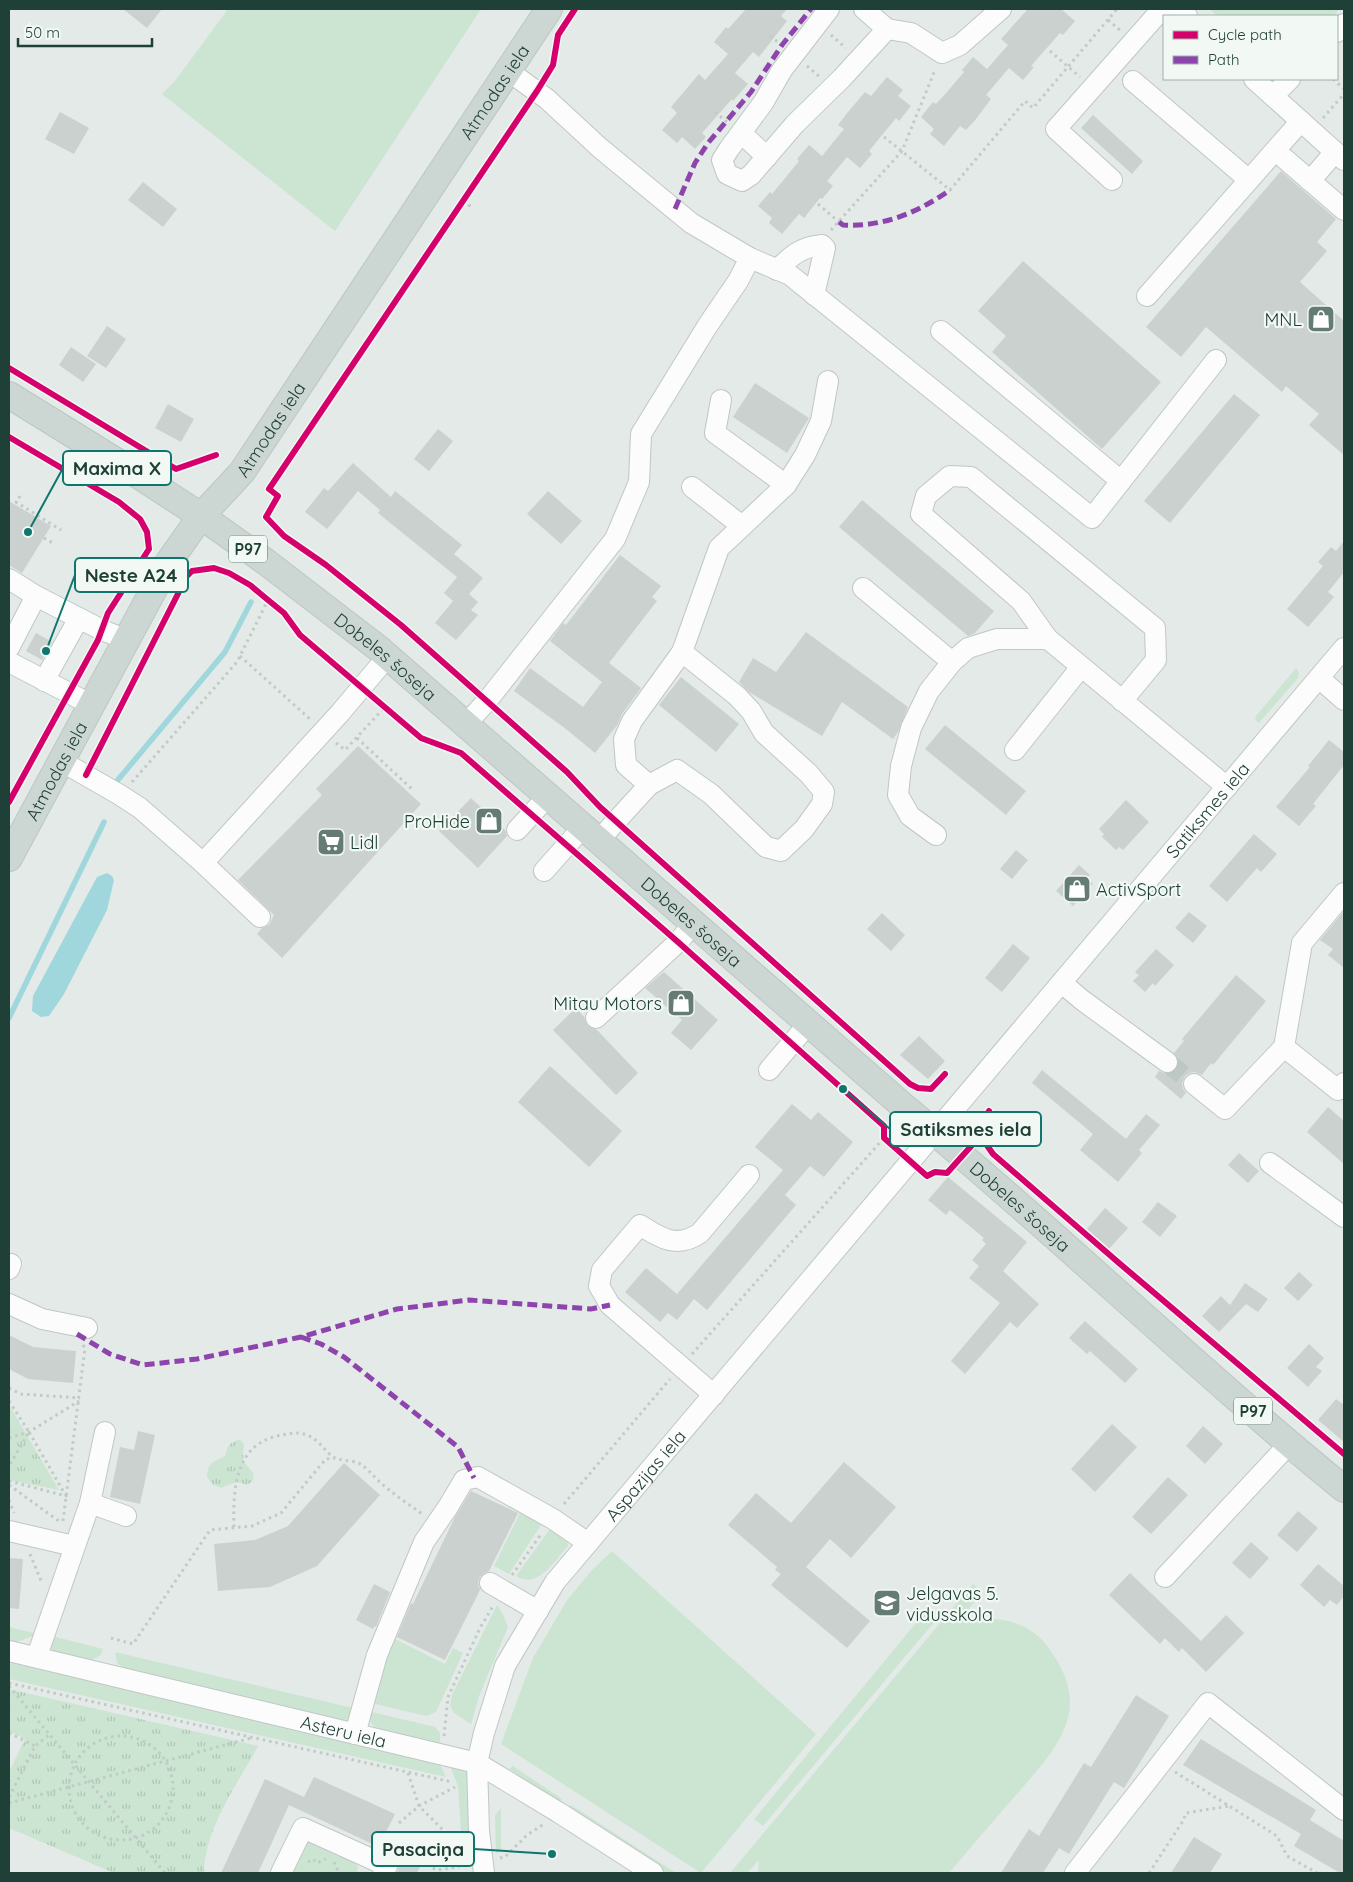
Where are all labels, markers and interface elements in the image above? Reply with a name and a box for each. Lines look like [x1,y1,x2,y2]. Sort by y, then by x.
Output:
scale bar [18,15,151,47]
legend [1163,15,1338,80]
text: 50 m [25,23,60,42]
text: Cycle path [1208,25,1282,44]
street label: Atmodas iela [454,40,534,144]
text: Path [1208,50,1240,69]
shop icon: MNL [1306,304,1336,334]
place label: MNL [1264,308,1302,331]
street label: Atmodas iela [231,377,310,481]
callout: Maxima X [63,451,171,485]
text: Maxima X [73,456,161,480]
road number: P97 [229,536,267,562]
callout: Neste A24 [75,558,188,592]
text: Neste A24 [85,563,177,587]
street label: Dobeles šoseja [330,607,442,706]
street label: Atmodas iela [20,717,92,824]
street label: Satiksmes iela [1160,757,1254,862]
shop icon: ProHide [474,806,504,836]
place label: ProHide [404,810,470,833]
supermarket icon: Lidl [316,827,346,857]
place label: Lidl [350,831,378,854]
street label: Dobeles šoseja [637,871,747,972]
shop icon: ActivSport [1062,874,1092,904]
place label: ActivSport [1096,878,1181,901]
shop icon: Mitau Motors [666,988,696,1018]
place label: Mitau Motors [553,992,662,1015]
callout: Satiksmes iela [890,1112,1041,1146]
text: Satiksmes iela [900,1117,1032,1141]
street label: Dobeles šoseja [965,1156,1076,1257]
road number: P97 [1234,1398,1272,1424]
street label: Aspazijas iela [600,1425,690,1526]
place label: Jelgavas 5. vidusskola [906,1582,999,1626]
school or university icon: Jelgavas 5. vidusskola [872,1588,902,1618]
street label: Asteru iela [298,1710,389,1752]
callout: Pasaciņa [372,1832,474,1866]
text: Pasaciņa [382,1837,464,1862]

